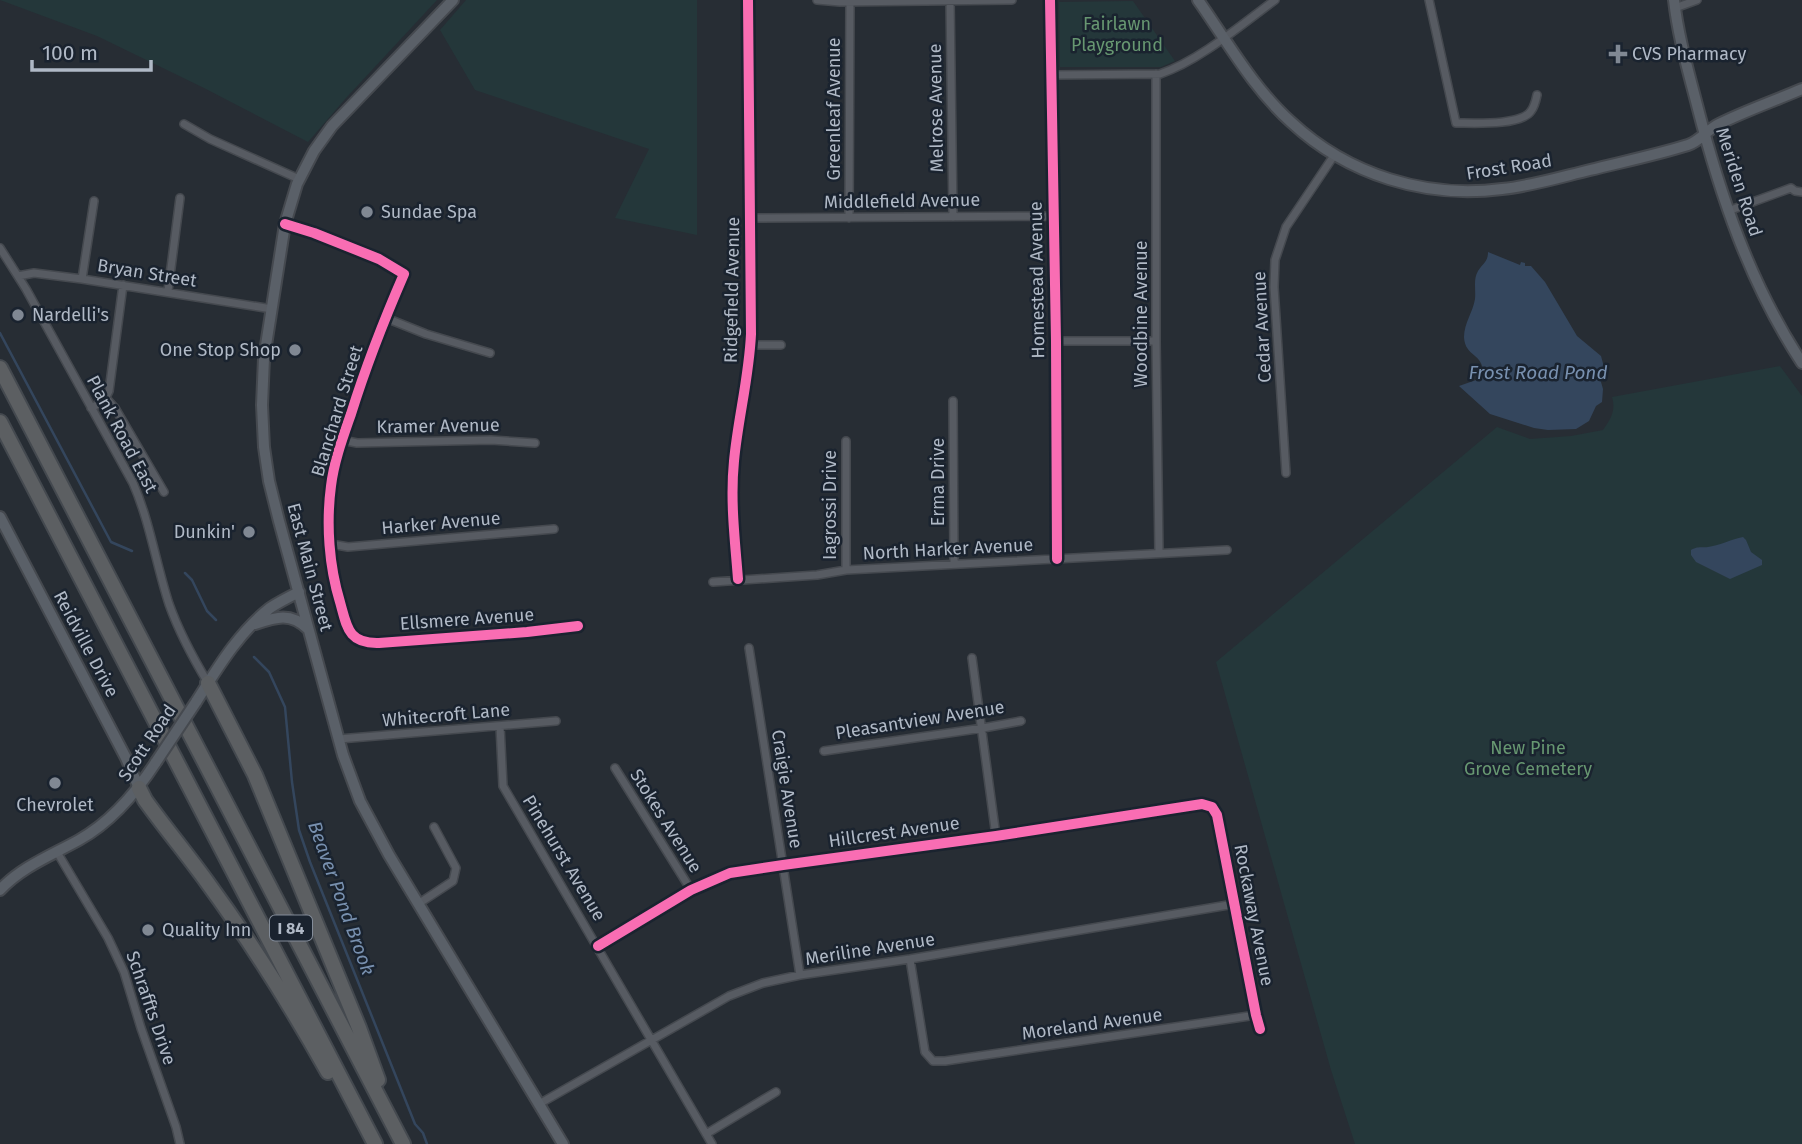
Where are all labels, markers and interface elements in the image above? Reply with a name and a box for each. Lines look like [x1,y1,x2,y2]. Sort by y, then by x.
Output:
park label: Fairlawn Playground [1071,13,1163,56]
scale bar [32,28,150,72]
street label: Greenleaf Avenue [823,37,845,181]
text: 100 m [42,40,98,66]
street label: Melrose Avenue [924,43,948,173]
place label: CVS Pharmacy [1632,43,1747,65]
marker: CVS Pharmacy [1610,46,1626,62]
street label: Meriden Road [1711,125,1767,239]
street label: Frost Road [1465,149,1553,185]
street label: Middlefield Avenue [824,189,980,213]
place label: Sundae Spa [381,201,477,223]
street label: Homestead Avenue [1025,201,1049,359]
marker: Sundae Spa [359,204,375,220]
street label: Ridgefield Avenue [720,217,744,363]
street label: Woodbine Avenue [1130,240,1152,388]
street label: Bryan Street [96,254,199,292]
street label: Cedar Avenue [1248,271,1276,383]
place label: Nardelli's [32,304,109,326]
marker: Nardelli's [10,307,26,323]
place label: One Stop Shop [160,339,281,361]
marker: One Stop Shop [287,342,303,358]
street label: Blanchard Street [307,342,368,479]
water label: Frost Road Pond [1468,361,1608,384]
street label: Plank Road East [82,371,162,497]
street label: Kramer Avenue [376,414,500,438]
street label: Erma Drive [927,438,949,526]
street label: Iagrossi Drive [819,450,841,560]
street label: East Main Street [282,501,338,634]
street label: Harker Avenue [381,507,501,539]
place label: Dunkin' [174,521,235,543]
marker: Dunkin' [241,524,257,540]
street label: North Harker Avenue [862,534,1034,564]
street label: Reidville Drive [49,587,123,701]
street label: Ellsmere Avenue [399,603,535,635]
street label: Pleasantview Avenue [834,696,1006,744]
street label: Whitecroft Lane [381,698,511,732]
street label: Scott Road [113,700,181,786]
street label: Craigie Avenue [767,728,807,850]
park label: New Pine Grove Cemetery [1464,737,1592,780]
street label: Stokes Avenue [625,765,707,877]
marker: Chevrolet [47,775,63,791]
street label: Pinehurst Avenue [518,791,610,925]
place label: Chevrolet [16,794,94,816]
street label: Hillcrest Avenue [827,812,961,852]
water label: Beaver Pond Brook [303,818,380,978]
street label: Rockaway Avenue [1229,842,1279,988]
road number: I 84 [270,916,312,940]
place label: Quality Inn [162,919,251,941]
marker: Quality Inn [140,922,156,938]
street label: Meriline Avenue [804,928,936,970]
street label: Schraffts Drive [121,948,181,1068]
street label: Moreland Avenue [1020,1003,1164,1045]

